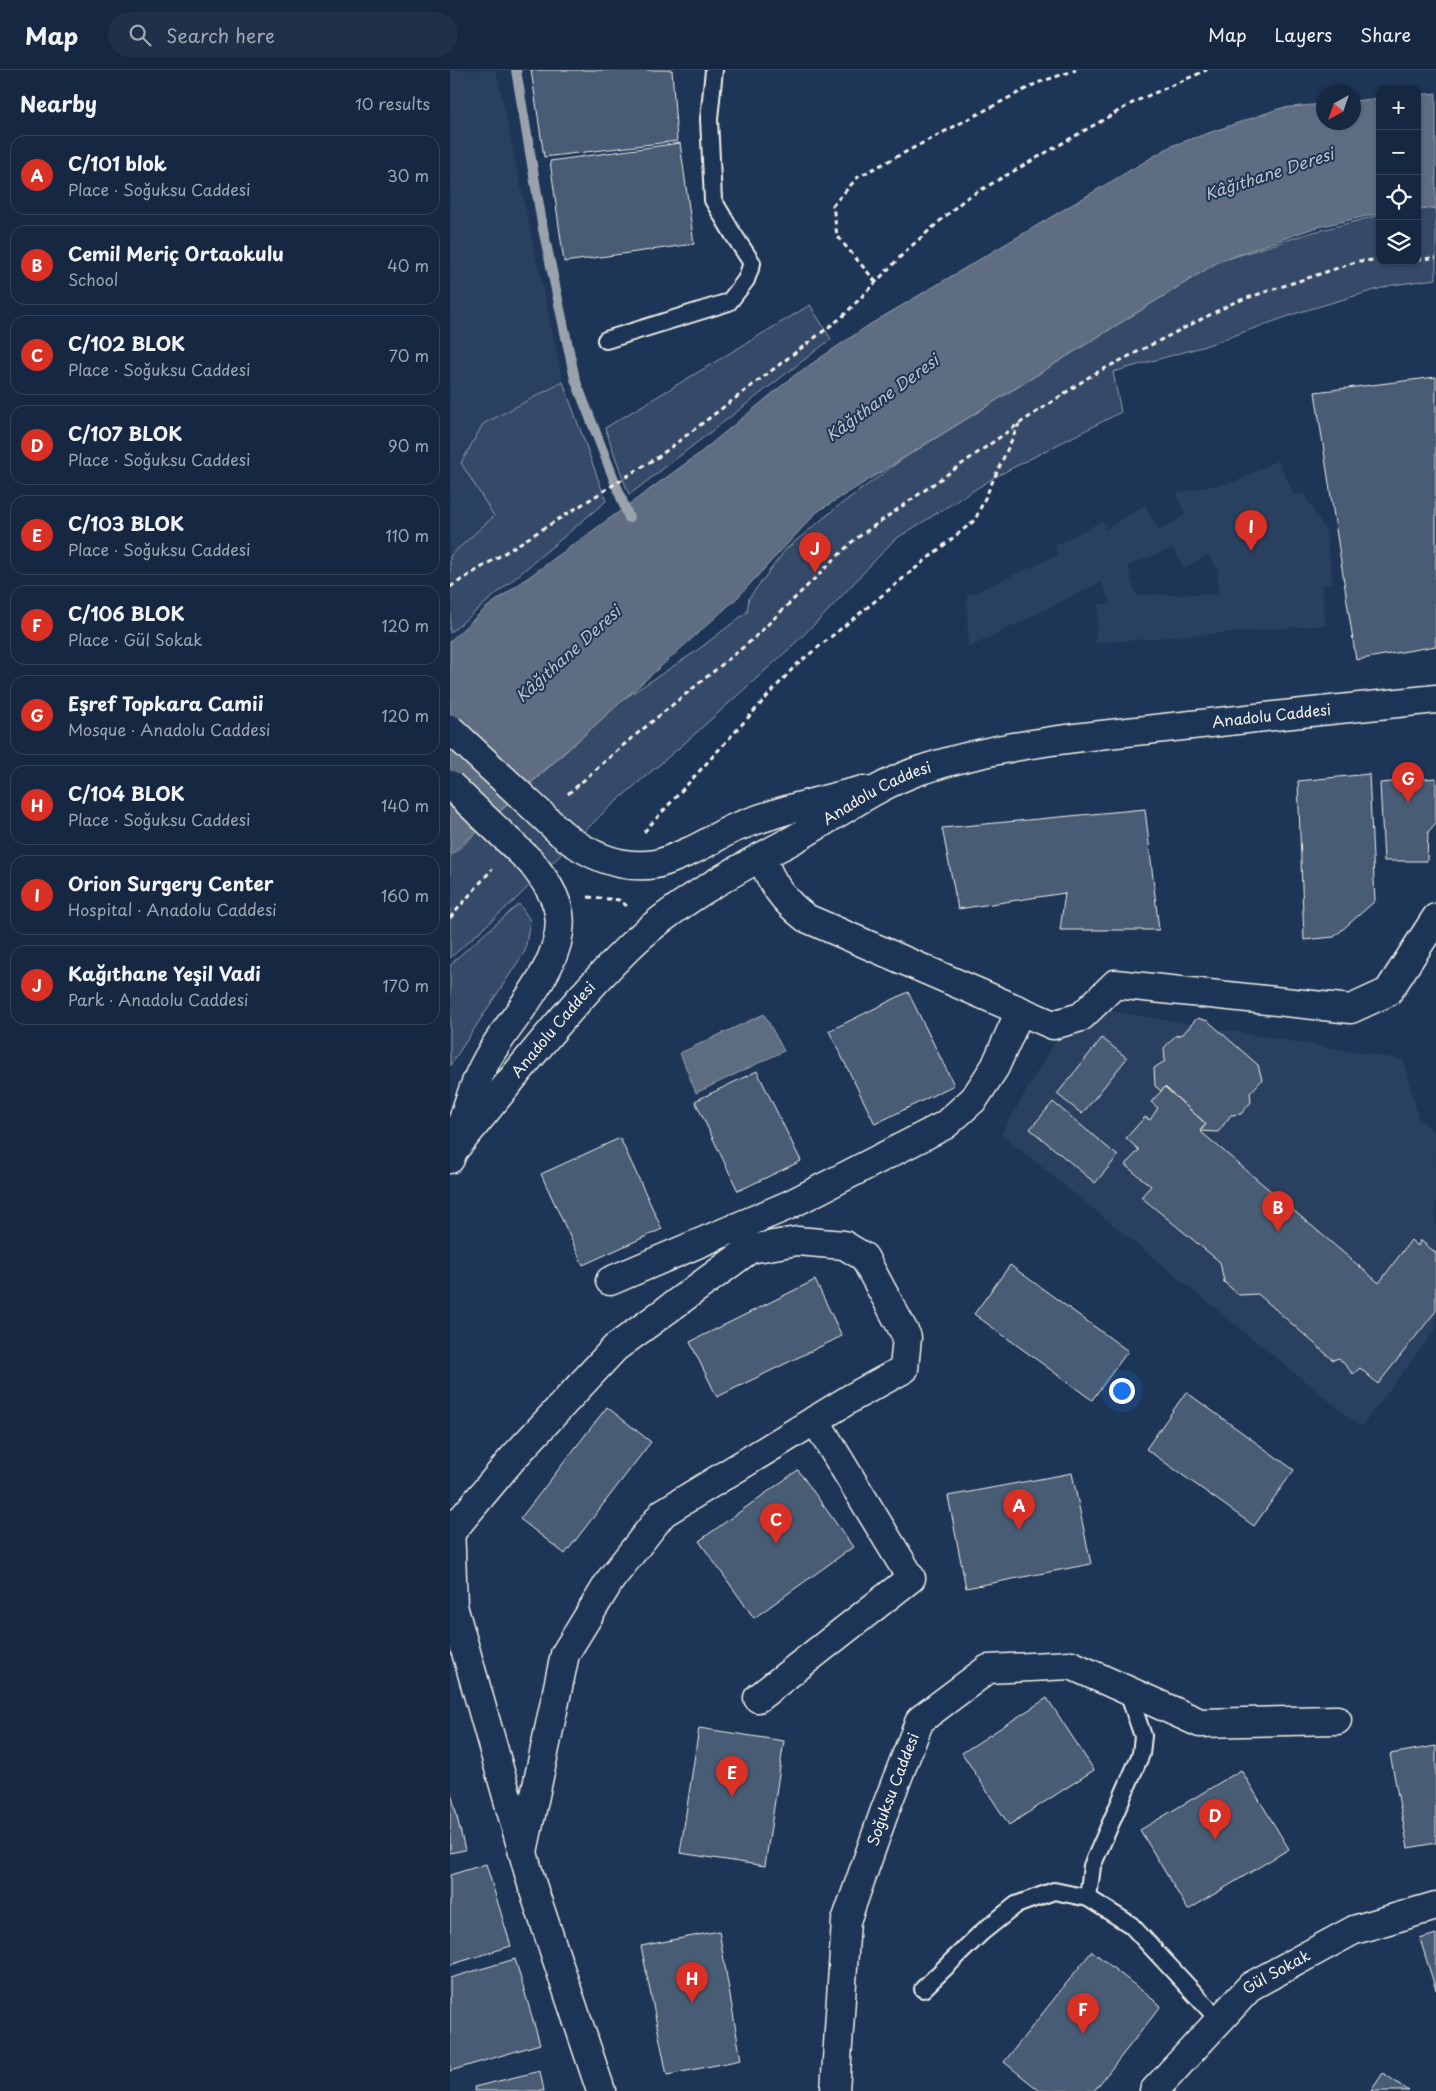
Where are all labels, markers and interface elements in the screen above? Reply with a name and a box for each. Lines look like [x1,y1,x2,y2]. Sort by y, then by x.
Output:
search box [108,12,458,57]
text: Map [25,17,78,53]
icon: search [126,21,154,49]
text: Search here [166,21,275,49]
text: Map [1208,21,1247,48]
text: Layers [1275,21,1332,48]
text: Share [1360,21,1411,48]
north arrow [1316,85,1361,130]
map controls [1376,85,1421,265]
button: + [1376,85,1421,130]
text: Nearby [20,87,97,119]
text: 10 results [355,91,430,115]
button: − [1376,130,1421,175]
water label: Kâğıthane Deresi [1201,140,1339,205]
text: C/101 blok [68,149,167,177]
text: A [31,163,43,187]
text: 30 m [387,163,429,187]
button: locate [1376,175,1421,220]
text: Place · Soğuksu Caddesi [68,177,250,201]
button: layers [1376,220,1421,265]
text: Cemil Meriç Ortaokulu [68,239,284,267]
text: B [32,253,42,277]
text: 40 m [387,253,429,277]
text: School [68,267,118,291]
text: C/102 BLOK [68,329,185,357]
text: C [31,343,43,367]
text: 70 m [389,343,429,367]
water label: Kâğıthane Deresi [820,347,945,446]
text: Place · Soğuksu Caddesi [68,357,250,381]
text: C/107 BLOK [68,419,182,447]
text: D [31,433,43,457]
text: 90 m [388,433,429,457]
text: Place · Soğuksu Caddesi [68,447,250,471]
text: C/103 BLOK [68,509,184,537]
pin: I [1235,510,1267,551]
text: E [32,523,42,547]
text: 110 m [386,523,429,547]
pin: J [799,532,831,573]
text: Place · Soğuksu Caddesi [68,537,250,561]
water label: Kâğıthane Deresi [509,598,627,707]
text: C/106 BLOK [68,599,184,627]
text: F [32,613,42,637]
text: 120 m [382,613,429,637]
text: Place · Gül Sokak [68,627,202,651]
text: Eşref Topkara Camii [68,689,264,717]
street label: Anadolu Caddesi [1211,697,1332,733]
text: G [30,703,44,727]
text: 120 m [382,703,429,727]
text: Mosque · Anadolu Caddesi [68,717,270,741]
street label: Anadolu Caddesi [818,754,934,830]
pin: G [1392,762,1424,803]
text: C/104 BLOK [68,779,185,807]
text: H [31,793,43,817]
text: 140 m [381,793,429,817]
text: Place · Soğuksu Caddesi [68,807,250,831]
text: Orion Surgery Center [68,869,274,897]
text: I [34,883,40,907]
text: 160 m [381,883,429,907]
text: Hospital · Anadolu Caddesi [68,897,277,921]
text: Kağıthane Yeşil Vadi [68,959,261,987]
text: J [32,973,42,997]
text: 170 m [383,973,429,997]
street label: Anadolu Caddesi [505,976,600,1082]
text: Park · Anadolu Caddesi [68,987,248,1011]
pin: B [1262,1191,1294,1232]
your location [1109,1378,1135,1404]
pin: A [1003,1489,1035,1530]
pin: C [760,1503,792,1544]
street label: Soğuksu Caddesi [860,1729,924,1849]
pin: E [716,1756,748,1797]
pin: D [1199,1799,1231,1840]
street label: Gül Sokak [1236,1943,1314,1999]
pin: H [676,1962,708,2003]
pin: F [1067,1993,1099,2034]

